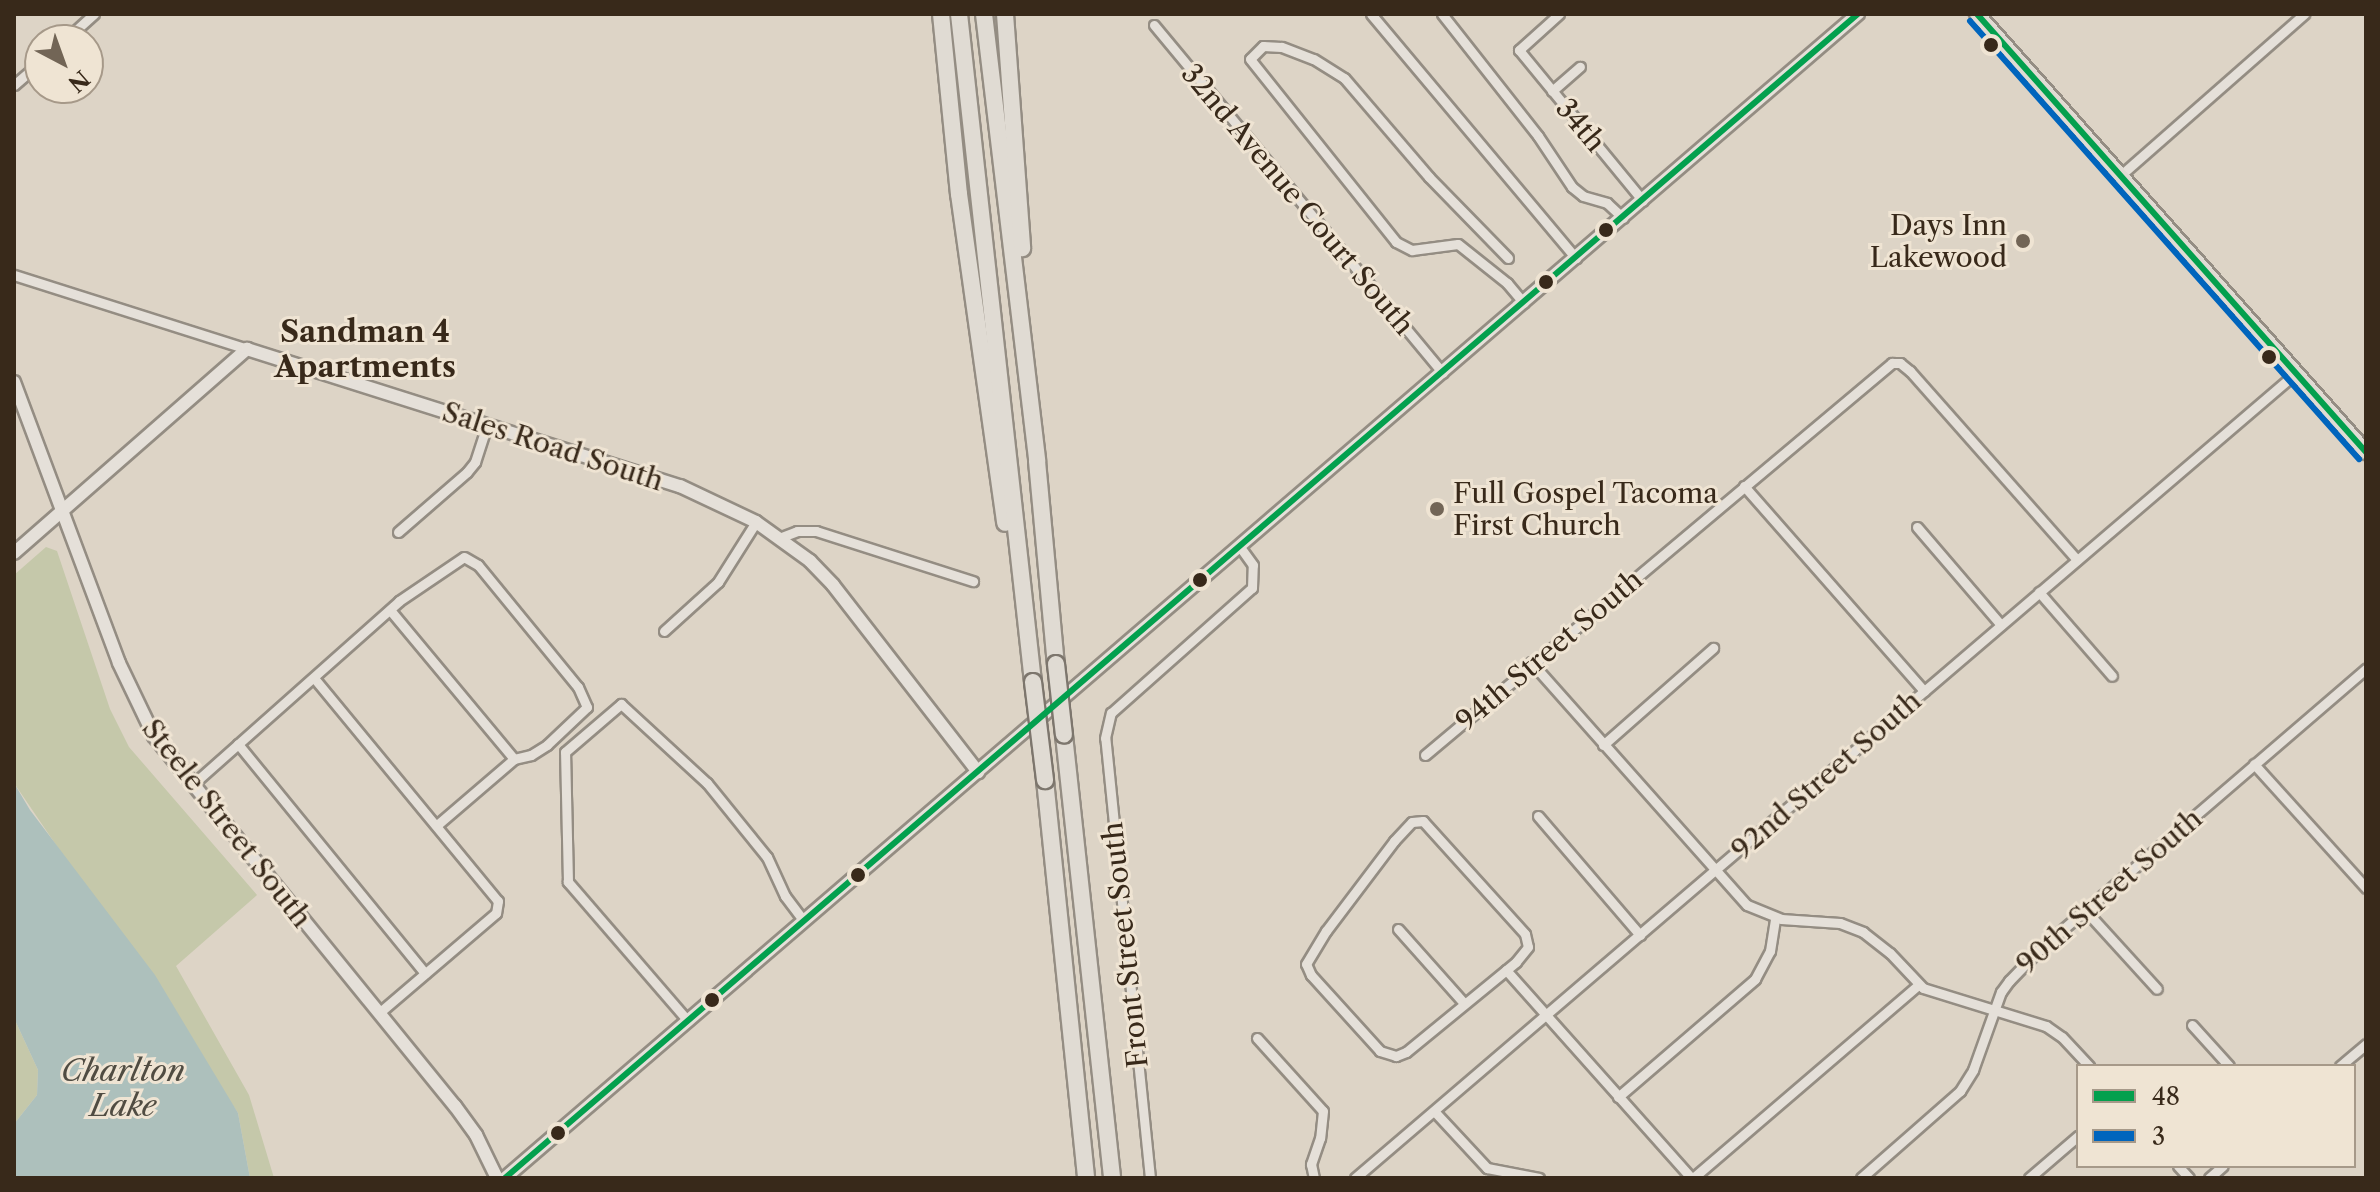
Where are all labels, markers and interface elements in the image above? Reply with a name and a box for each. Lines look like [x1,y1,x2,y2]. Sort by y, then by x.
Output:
north arrow [24,24,104,104]
unlabelled marker [1983,37,1999,53]
street label: 32nd Avenue Court South [1174,56,1422,342]
text: N [63,65,95,97]
street label: 34th [1549,92,1613,158]
place label: Days Inn Lakewood [1870,208,2007,274]
unlabelled marker [1598,222,1614,238]
marker: Days Inn Lakewood [2014,232,2032,250]
unlabelled marker [1538,274,1554,290]
district label: Sandman 4 Apartments [274,314,456,384]
unlabelled marker [2261,349,2277,365]
street label: Sales Road South [438,394,668,498]
place label: Full Gospel Tacoma First Church [1453,476,1719,542]
marker: Full Gospel Tacoma First Church [1428,500,1446,518]
street label: 94th Street South [1449,562,1649,738]
unlabelled marker [1192,572,1208,588]
street label: 92nd Street South [1724,684,1928,866]
street label: Steele Street South [135,712,319,934]
street label: 90th Street South [2009,801,2209,981]
street label: Front Street South [1095,820,1155,1070]
unlabelled marker [850,867,866,883]
unlabelled marker [704,992,720,1008]
water label: Charlton Lake [61,1053,185,1124]
legend [2076,1064,2356,1168]
text: 48 [2152,1082,2180,1111]
text: 3 [2152,1122,2165,1151]
unlabelled marker [550,1125,566,1141]

